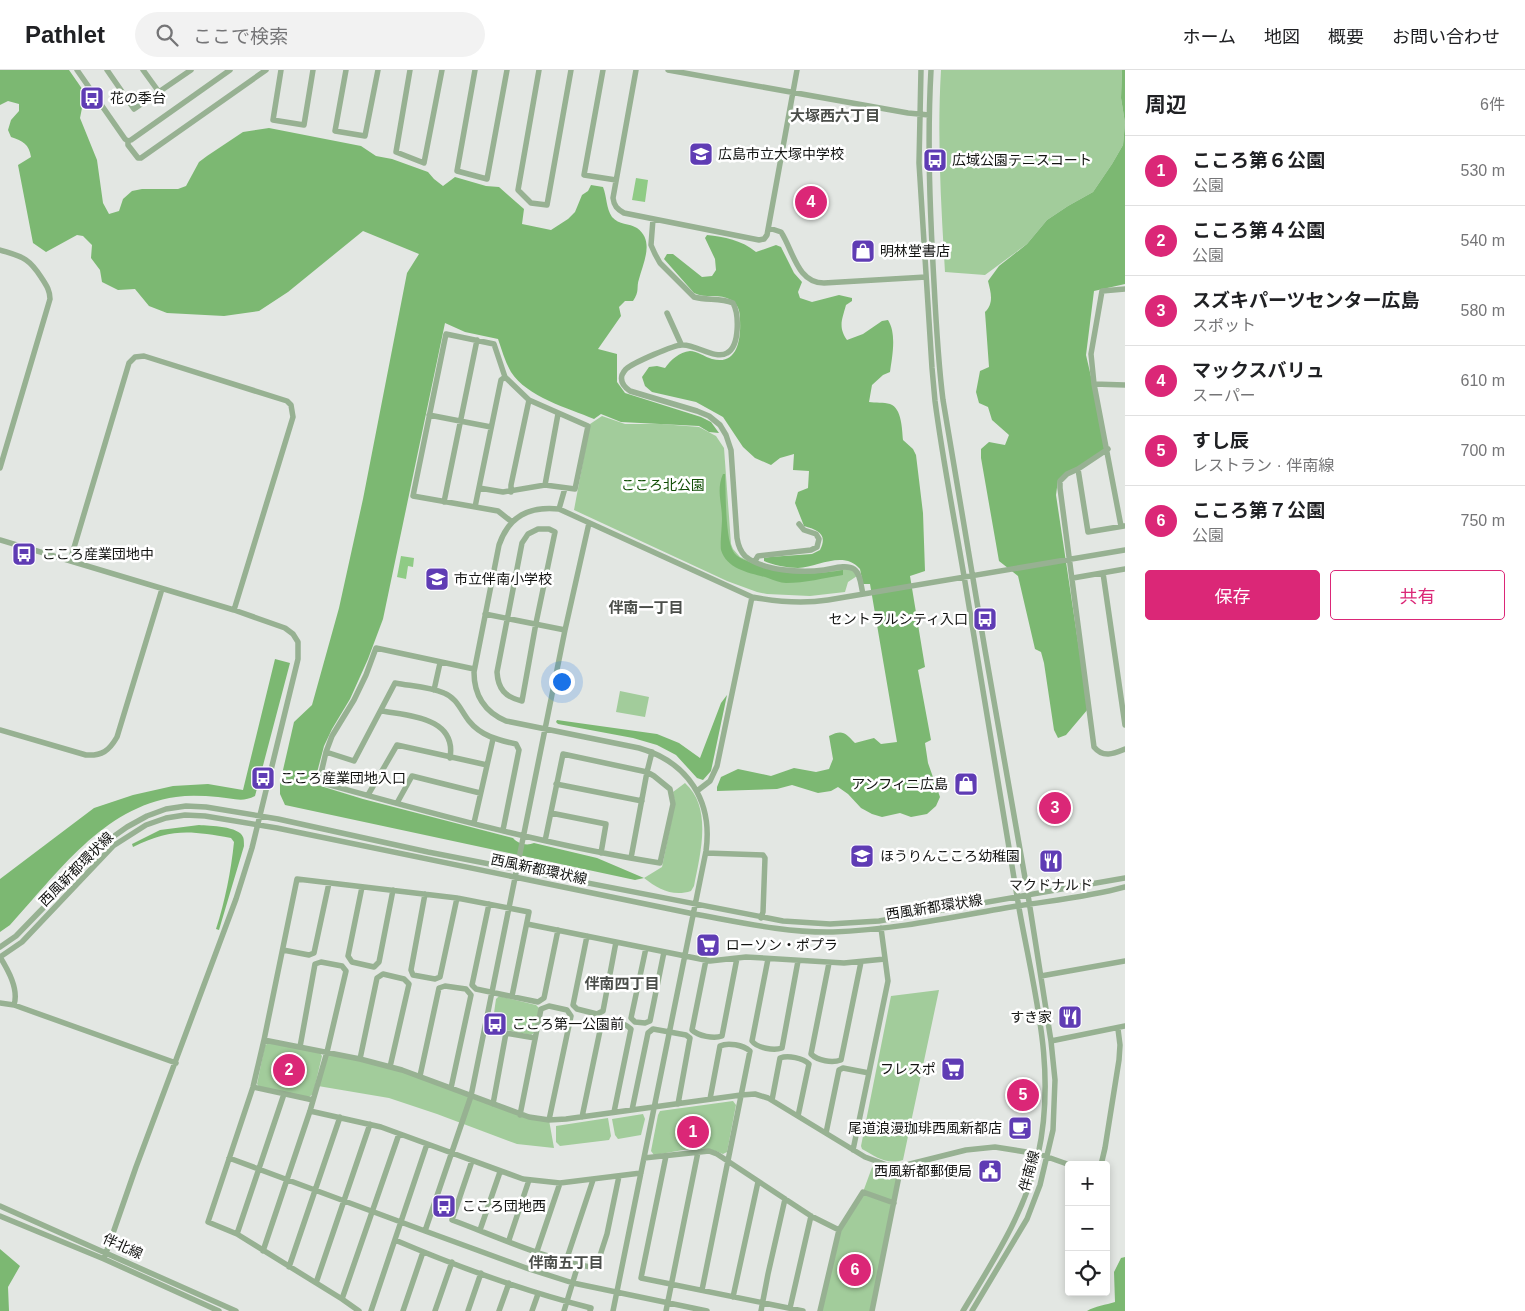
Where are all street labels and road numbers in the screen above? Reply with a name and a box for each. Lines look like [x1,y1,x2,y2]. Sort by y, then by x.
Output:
street label: 西風新都環状線 [36,829,116,909]
street label: 西風新都環状線 [489,851,589,887]
street label: 西風新都環状線 [884,891,984,923]
street label: 伴南線 [1016,1149,1042,1193]
street label: 伴北線 [101,1230,145,1262]

